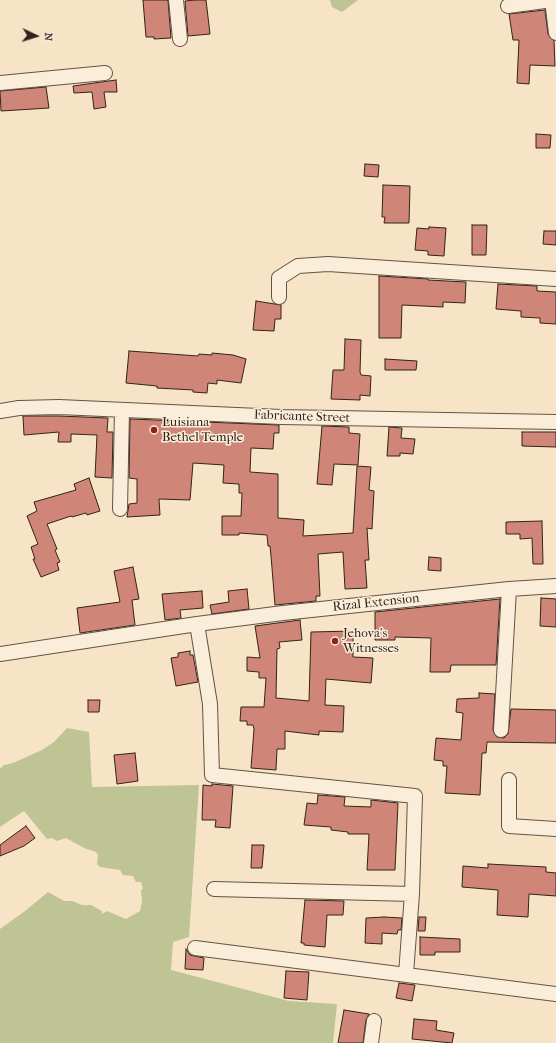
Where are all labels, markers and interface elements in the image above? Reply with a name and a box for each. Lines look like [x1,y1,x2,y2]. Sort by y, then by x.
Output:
north arrow [16,16,56,56]
text: N [42,32,55,41]
street label: Fabricante Street [254,408,350,426]
place label: Luisiana Bethel Temple [162,415,243,446]
marker: Luisiana Bethel Temple [149,425,159,435]
street label: Rizal Extension [332,591,420,615]
place label: Jehova's Witnesses [343,626,399,657]
marker: Jehova's Witnesses [330,636,340,646]

